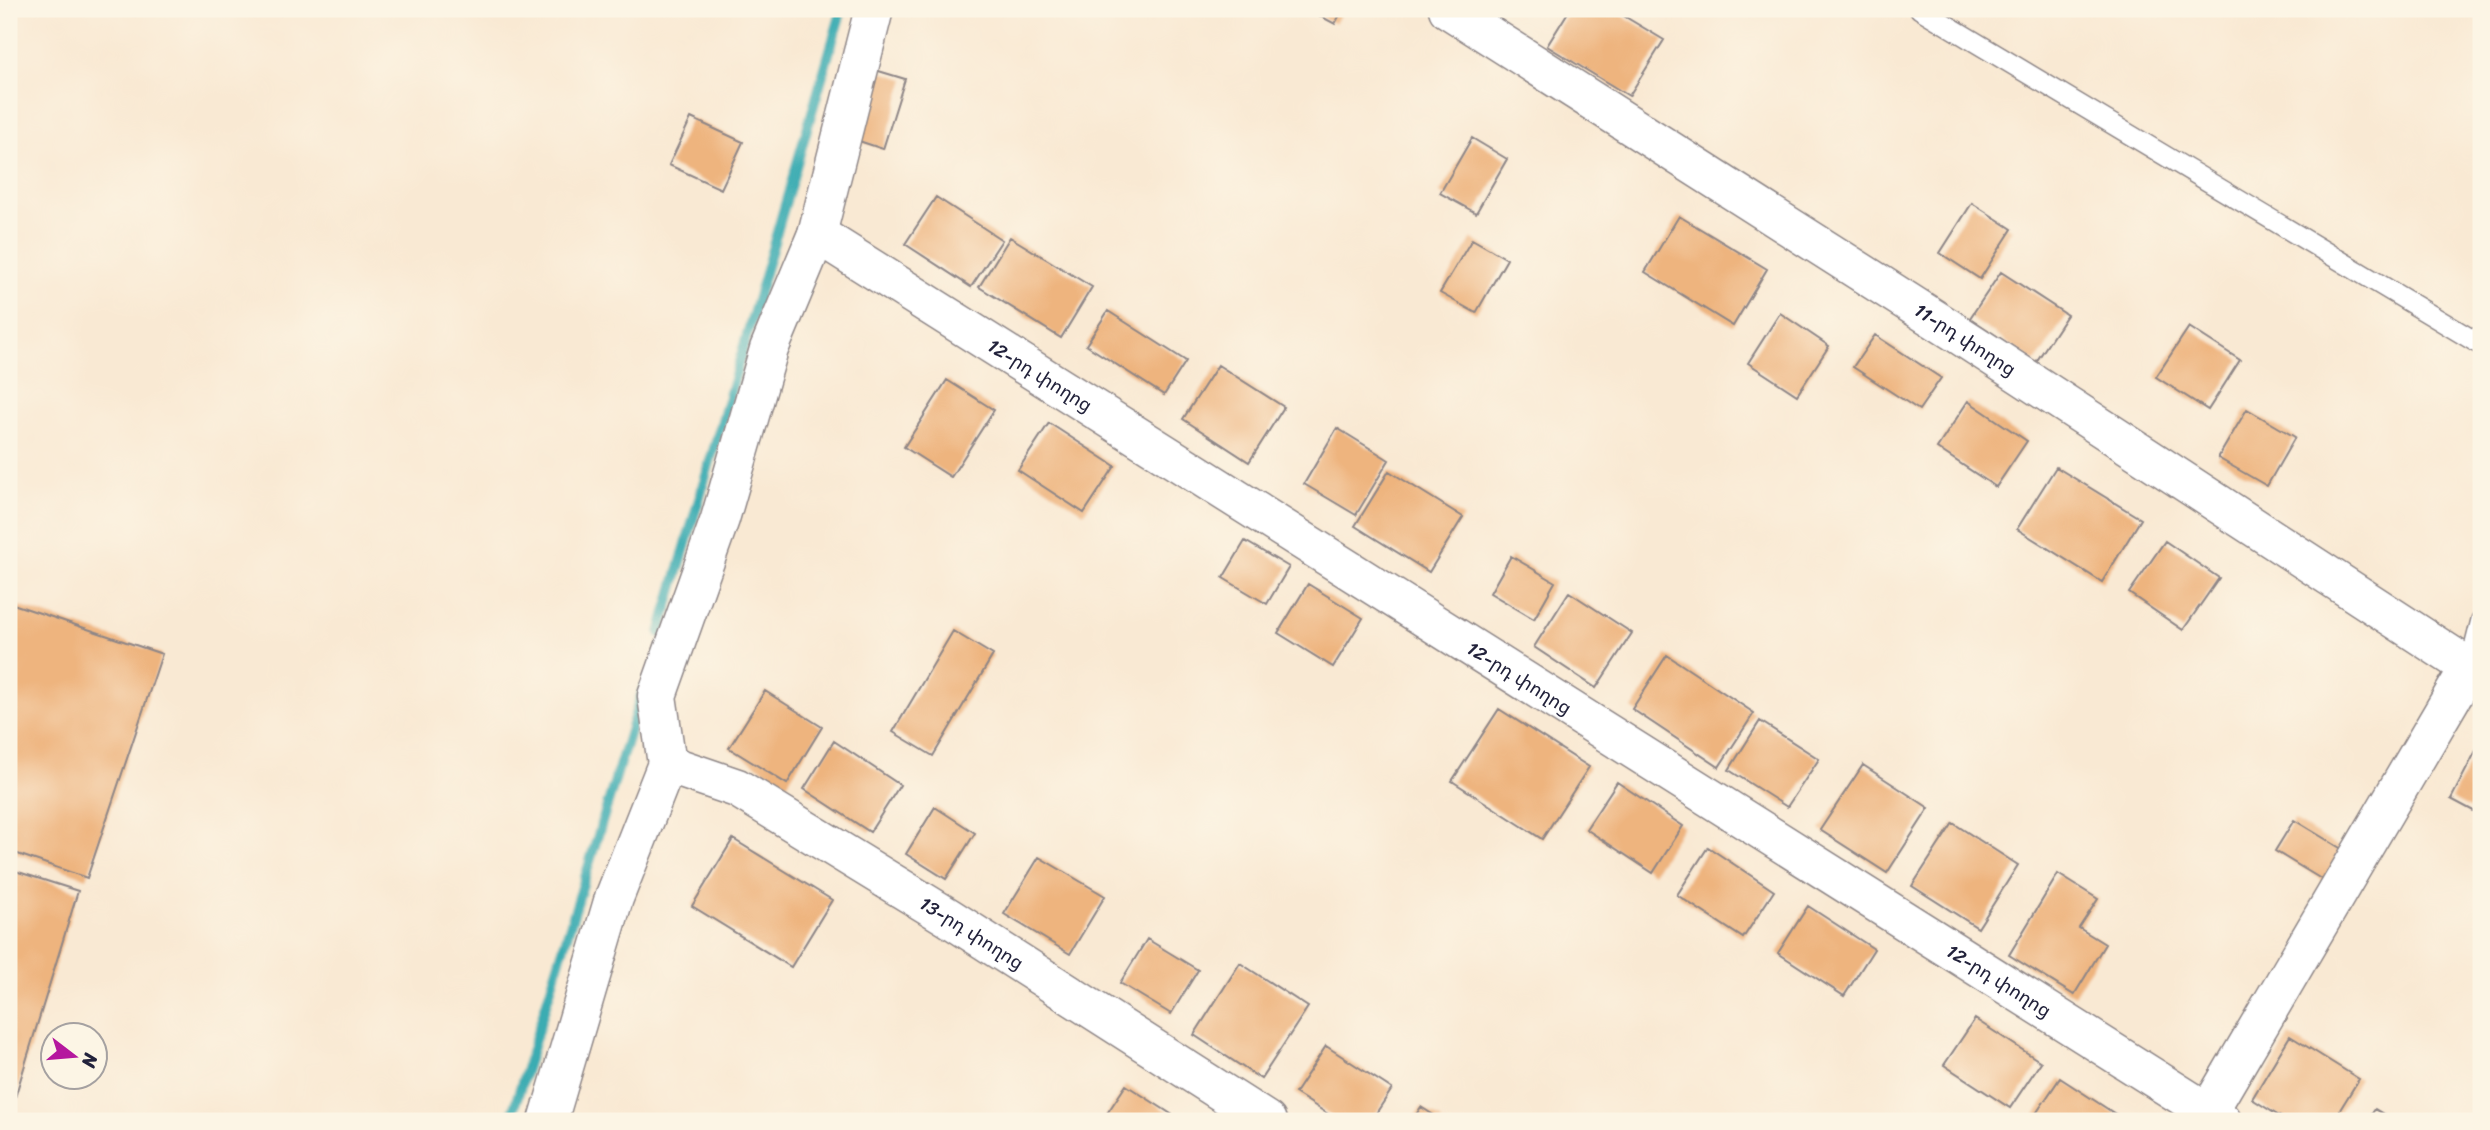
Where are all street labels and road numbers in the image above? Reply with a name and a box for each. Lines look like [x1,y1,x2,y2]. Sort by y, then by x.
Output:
street label: 11-րդ փողոց [1908,294,2023,385]
street label: 12-րդ փողոց [981,330,1099,421]
street label: 12-րդ փողոց [1460,632,1579,724]
street label: 13-րդ փողոց [913,887,1031,979]
street label: 12-րդ փողոց [1940,935,2058,1026]

